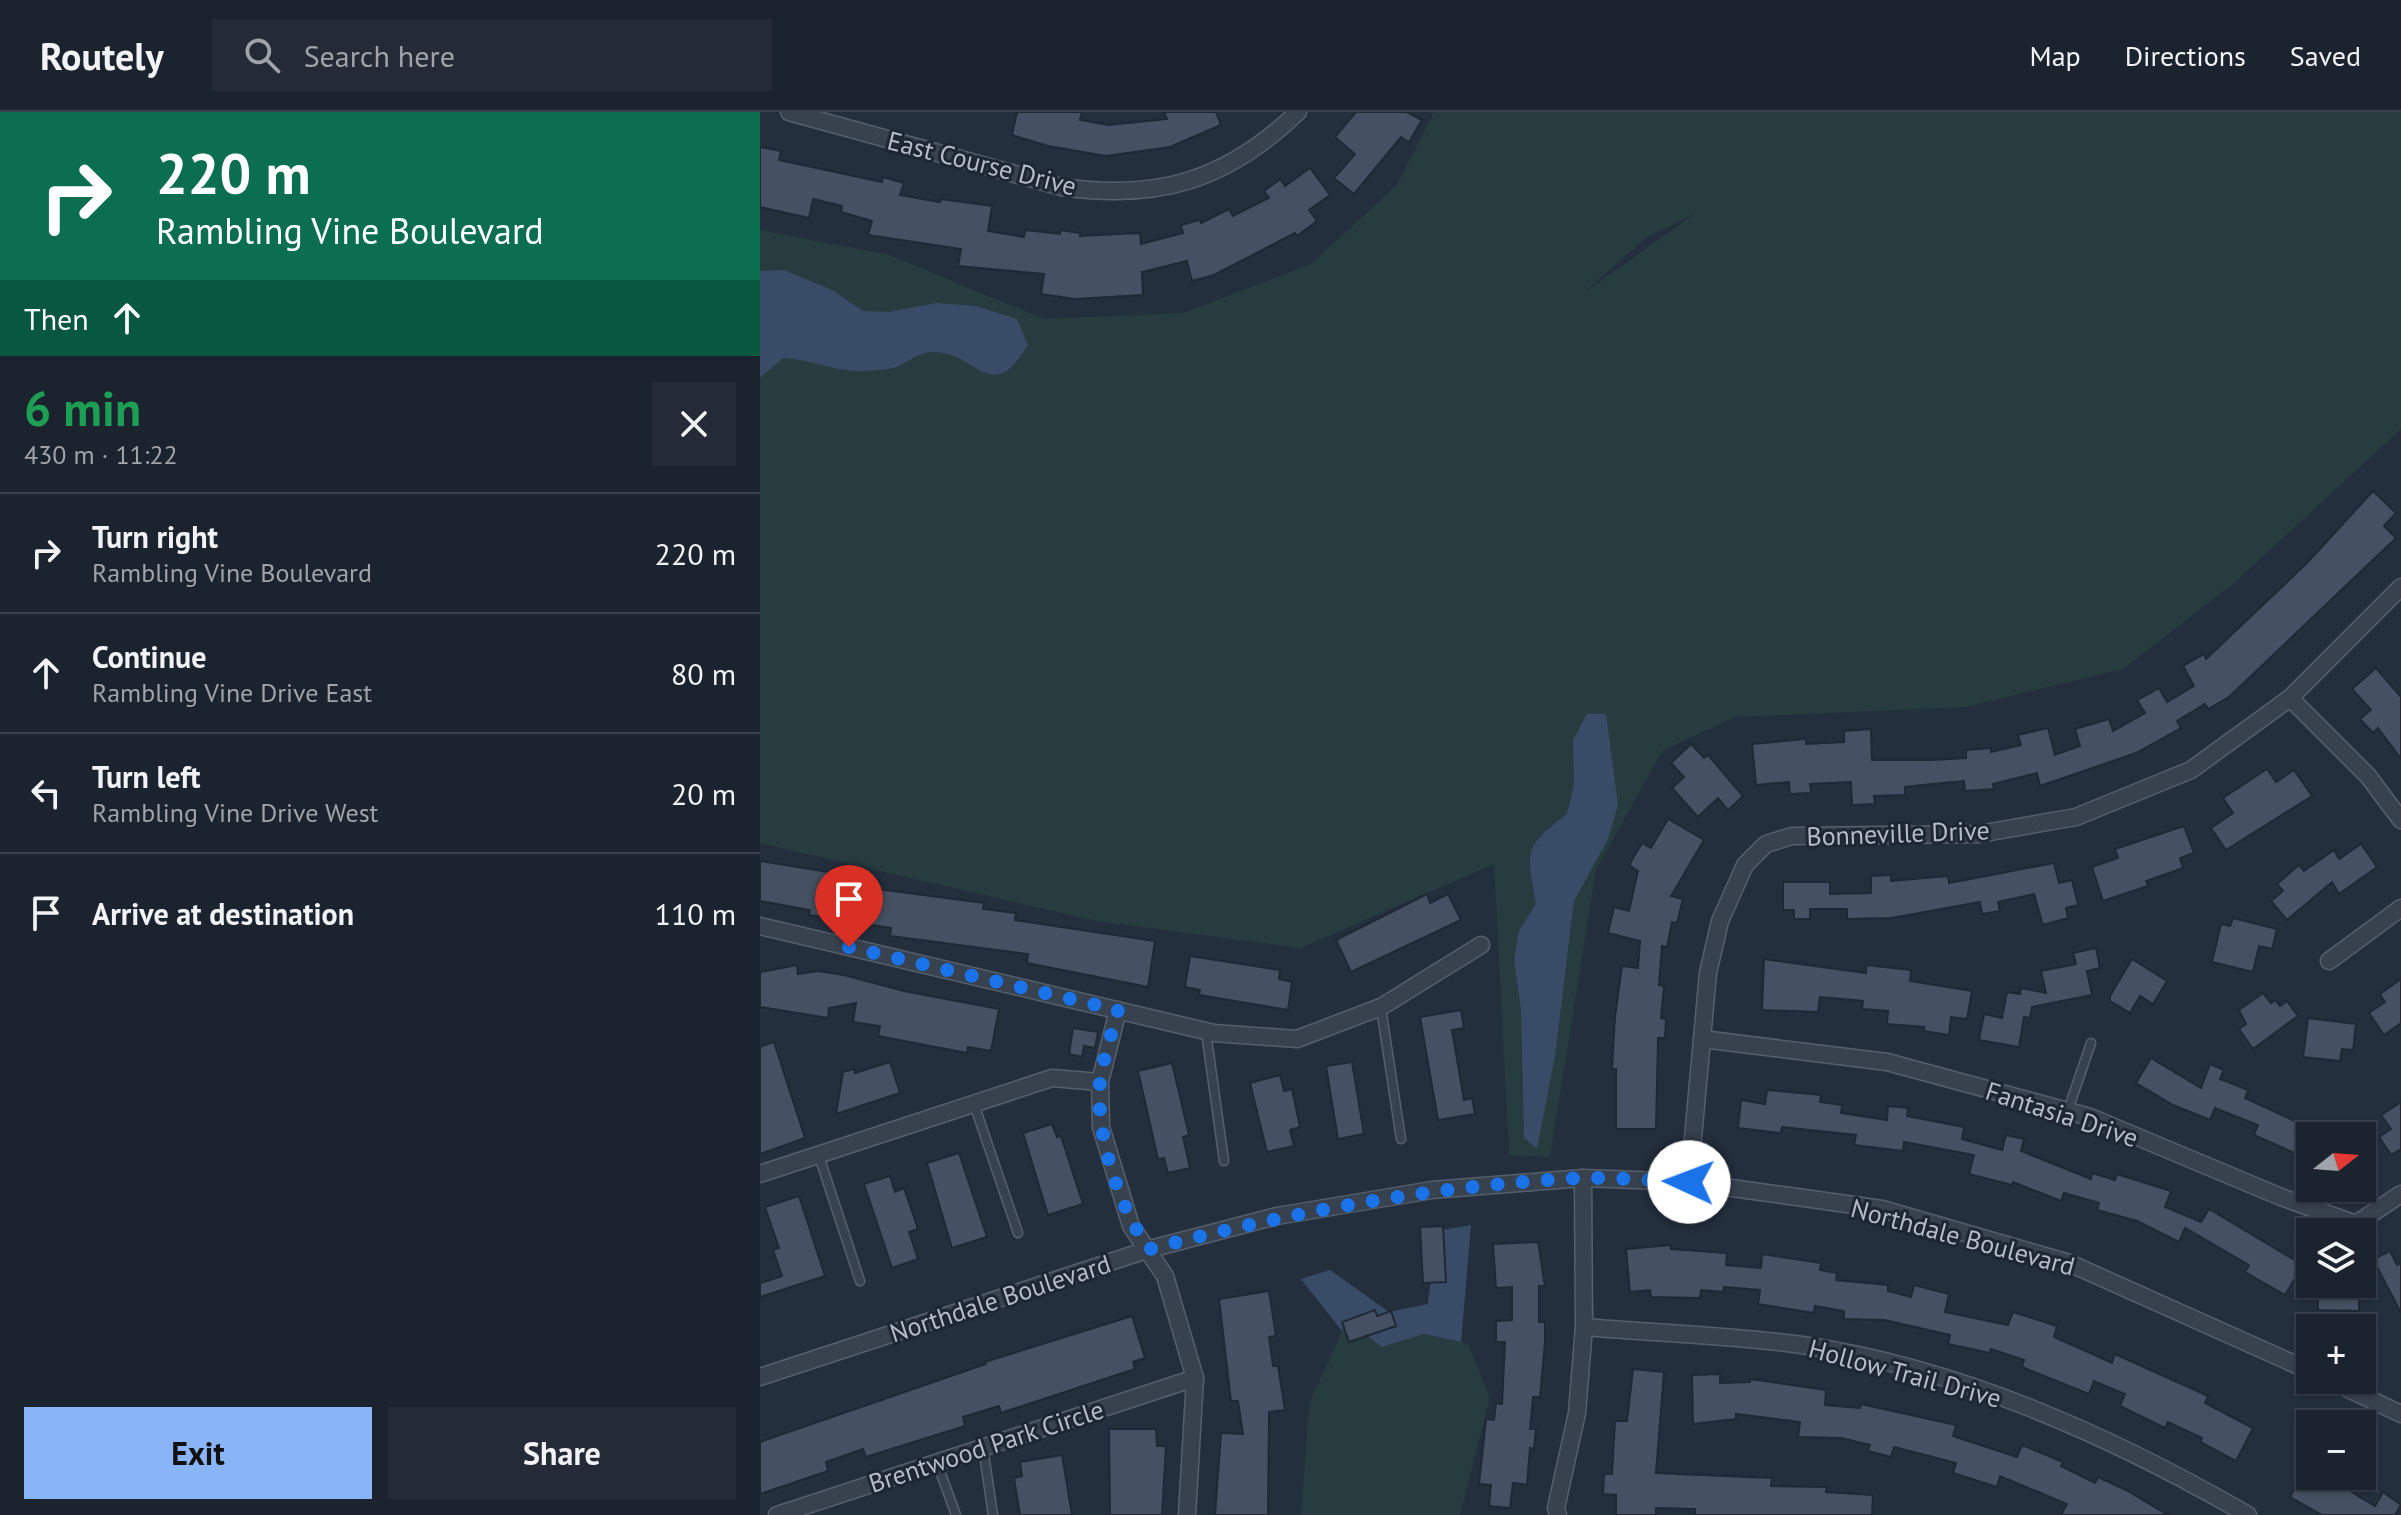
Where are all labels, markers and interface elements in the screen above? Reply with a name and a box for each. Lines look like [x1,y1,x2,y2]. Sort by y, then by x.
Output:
search box [212,19,772,91]
text: Routely [40,31,164,80]
icon: search [240,33,284,77]
text: Search here [304,36,455,75]
text: Map [2030,37,2081,74]
text: Directions [2125,37,2246,74]
text: Saved [2290,37,2361,74]
street label: East Course Drive [884,124,1080,202]
text: 220 m [156,137,311,209]
icon: right [24,144,128,248]
text: Rambling Vine Boulevard [156,207,544,254]
icon: ahead [105,296,149,340]
text: Then [24,299,89,338]
text: 6 min [24,377,141,439]
button: close [652,382,736,466]
text: 430 m · 11:22 [24,438,178,471]
text: Turn right [92,517,218,556]
icon: right [24,531,68,575]
text: 220 m [655,534,736,573]
text: Rambling Vine Boulevard [92,556,372,589]
text: Continue [92,637,206,676]
icon: ahead [24,651,68,695]
text: 80 m [671,654,736,693]
text: Rambling Vine Drive East [92,676,372,709]
text: Turn left [92,757,200,796]
icon: left [24,771,68,815]
text: 20 m [671,774,736,813]
text: Rambling Vine Drive West [92,796,378,829]
street label: Bonneville Drive [1806,813,1990,853]
pin [815,865,883,947]
icon: arrive [827,877,871,921]
icon: arrive [24,891,68,935]
text: Arrive at destination [92,894,354,933]
text: 110 m [655,894,736,933]
street label: Fantasia Drive [1982,1074,2142,1154]
north arrow [2296,1122,2376,1202]
map controls [2296,1122,2376,1490]
position arrow [1647,1140,1731,1224]
street label: Northdale Boulevard [1847,1191,2079,1283]
button: layers [2296,1218,2376,1298]
street label: Northdale Boulevard [885,1247,1115,1349]
button: + [2296,1314,2376,1394]
street label: Hollow Trail Drive [1805,1331,2005,1415]
street label: Brentwood Park Circle [864,1392,1108,1500]
button: Exit [24,1407,372,1499]
button: Share [388,1407,736,1499]
button: − [2296,1410,2376,1490]

